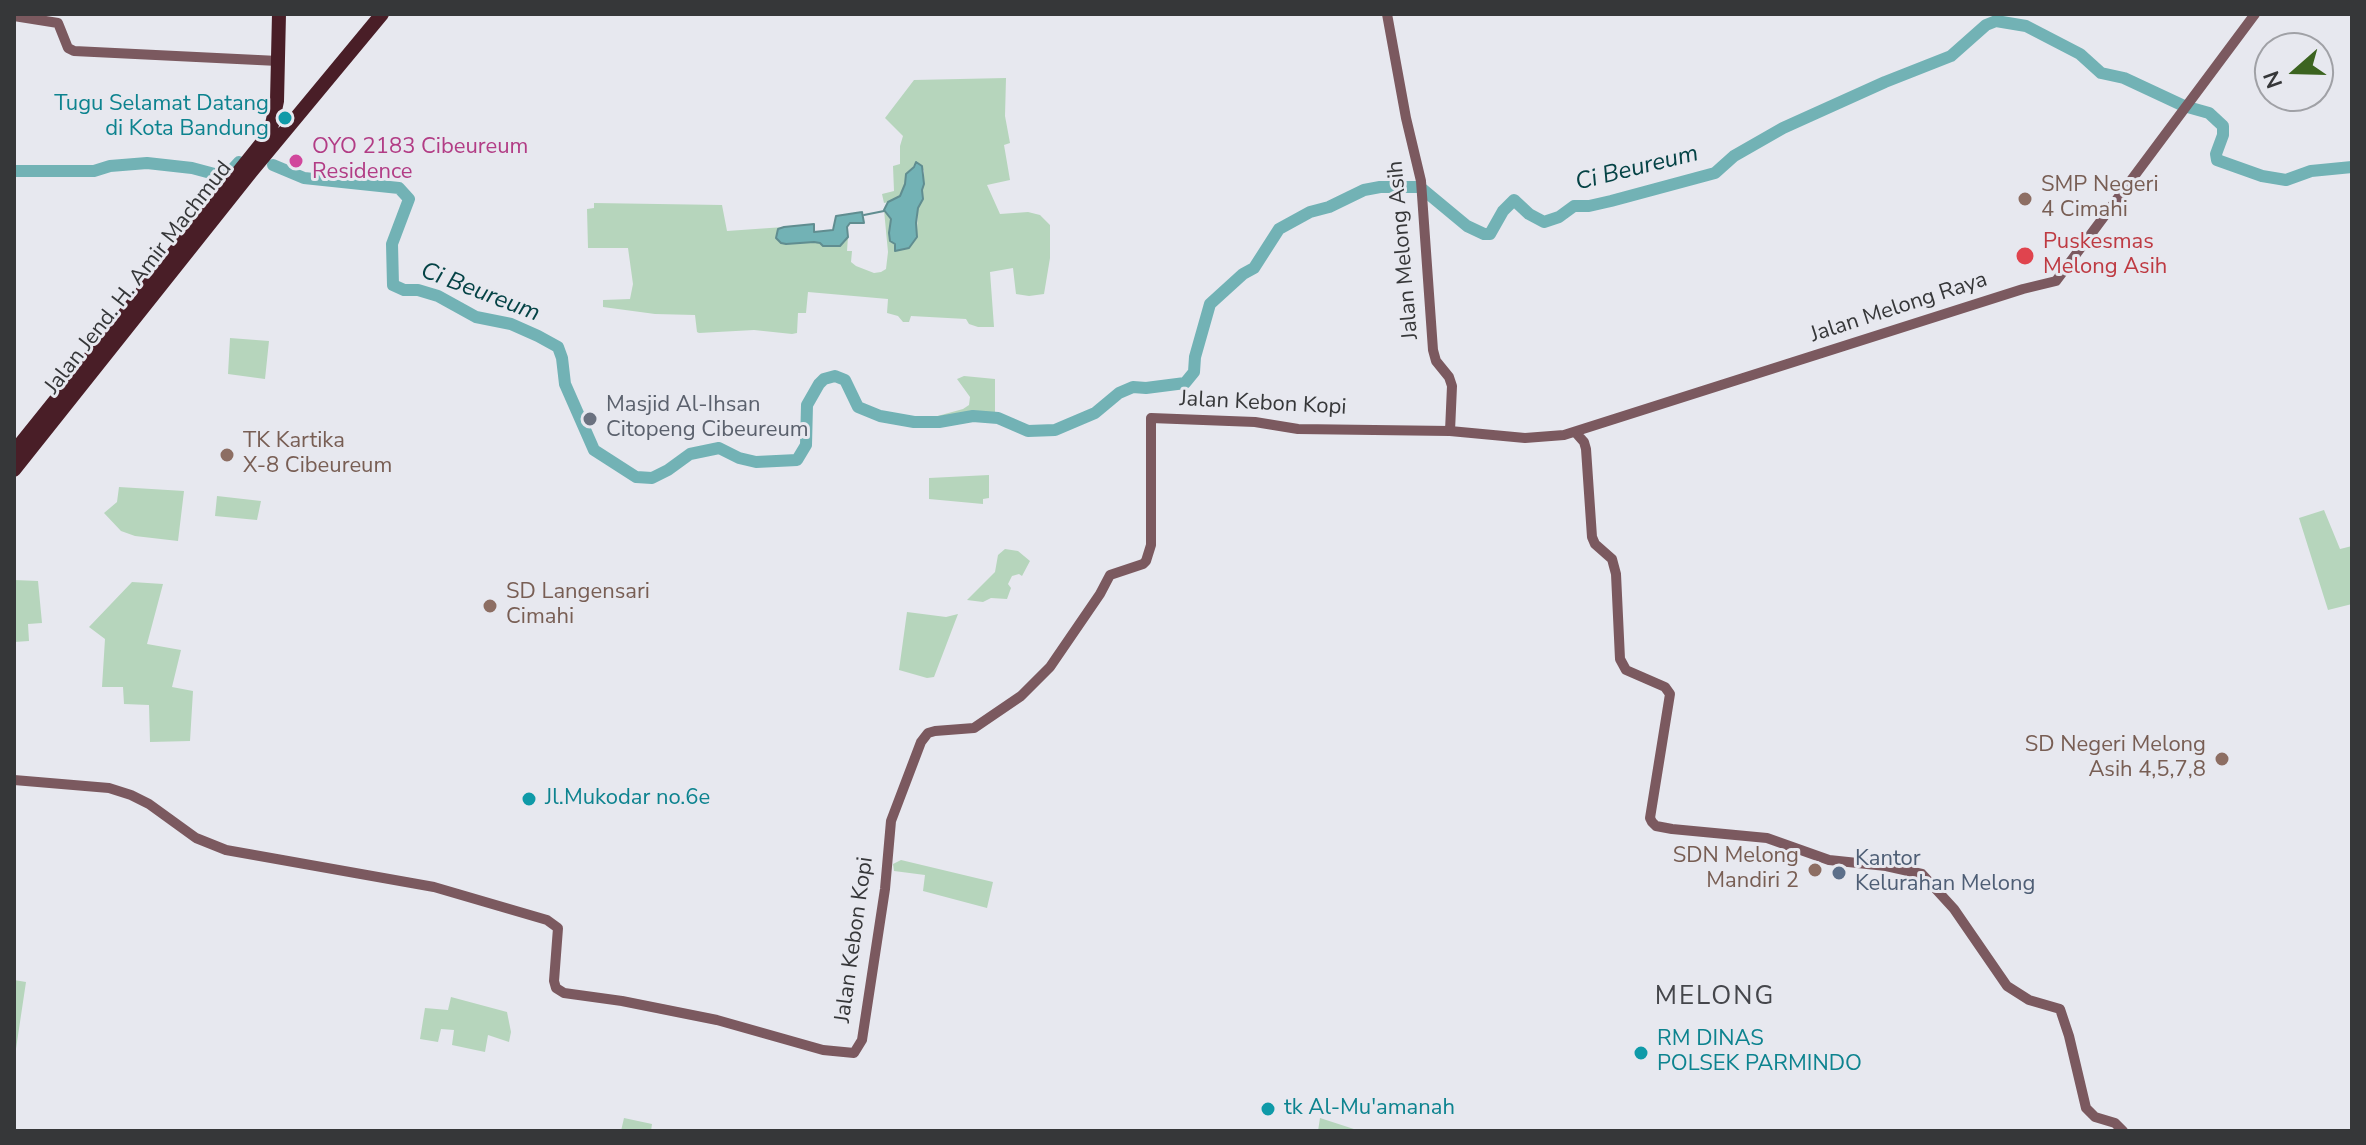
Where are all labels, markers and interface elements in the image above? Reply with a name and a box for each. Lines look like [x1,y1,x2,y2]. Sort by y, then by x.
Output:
north arrow [2254,32,2334,112]
text: N [2256,67,2290,92]
place label: Tugu Selamat Datang di Kota Bandung [54,92,269,144]
marker: Tugu Selamat Datang di Kota Bandung [276,109,294,127]
place label: OYO 2183 Cibeureum Residence [312,135,528,186]
water label: Ci Beureum [1573,140,1701,198]
marker: OYO 2183 Cibeureum Residence [287,152,305,170]
street label: Jalan Jend. H. Amir Machmud [40,156,238,400]
street label: Jalan Melong Asih [1383,160,1425,340]
place label: SMP Negeri 4 Cimahi [2041,173,2158,224]
marker: SMP Negeri 4 Cimahi [2016,190,2034,208]
place label: Puskesmas Melong Asih [2043,230,2167,282]
marker: Puskesmas Melong Asih [2014,245,2036,267]
water label: Ci Beureum [416,257,544,329]
street label: Jalan Melong Raya [1807,267,1991,349]
street label: Jalan Kebon Kopi [1179,386,1347,422]
place label: Masjid Al-Ihsan Citopeng Cibeureum [606,393,809,444]
marker: Masjid Al-Ihsan Citopeng Cibeureum [581,410,599,428]
place label: TK Kartika X-8 Cibeureum [243,429,392,480]
marker: TK Kartika X-8 Cibeureum [218,446,236,464]
place label: SD Langensari Cimahi [506,580,650,632]
marker: SD Langensari Cimahi [481,597,499,615]
place label: SD Negeri Melong Asih 4,5,7,8 [2025,733,2206,784]
marker: SD Negeri Melong Asih 4,5,7,8 [2213,750,2231,768]
place label: Jl.Mukodar no.6e [545,786,710,812]
marker: Jl.Mukodar no.6e [520,790,538,808]
place label: SDN Melong Mandiri 2 [1673,844,1799,896]
place label: Kantor Kelurahan Melong [1855,847,2035,898]
street label: Jalan Kebon Kopi [830,855,880,1025]
marker: SDN Melong Mandiri 2 [1806,861,1824,879]
marker: Kantor Kelurahan Melong [1830,864,1848,882]
district label: MELONG [1655,982,1775,1014]
place label: RM DINAS POLSEK PARMINDO [1657,1027,1862,1078]
marker: RM DINAS POLSEK PARMINDO [1632,1044,1650,1062]
place label: tk Al-Mu'amanah [1284,1096,1455,1122]
marker: tk Al-Mu'amanah [1259,1100,1277,1118]

